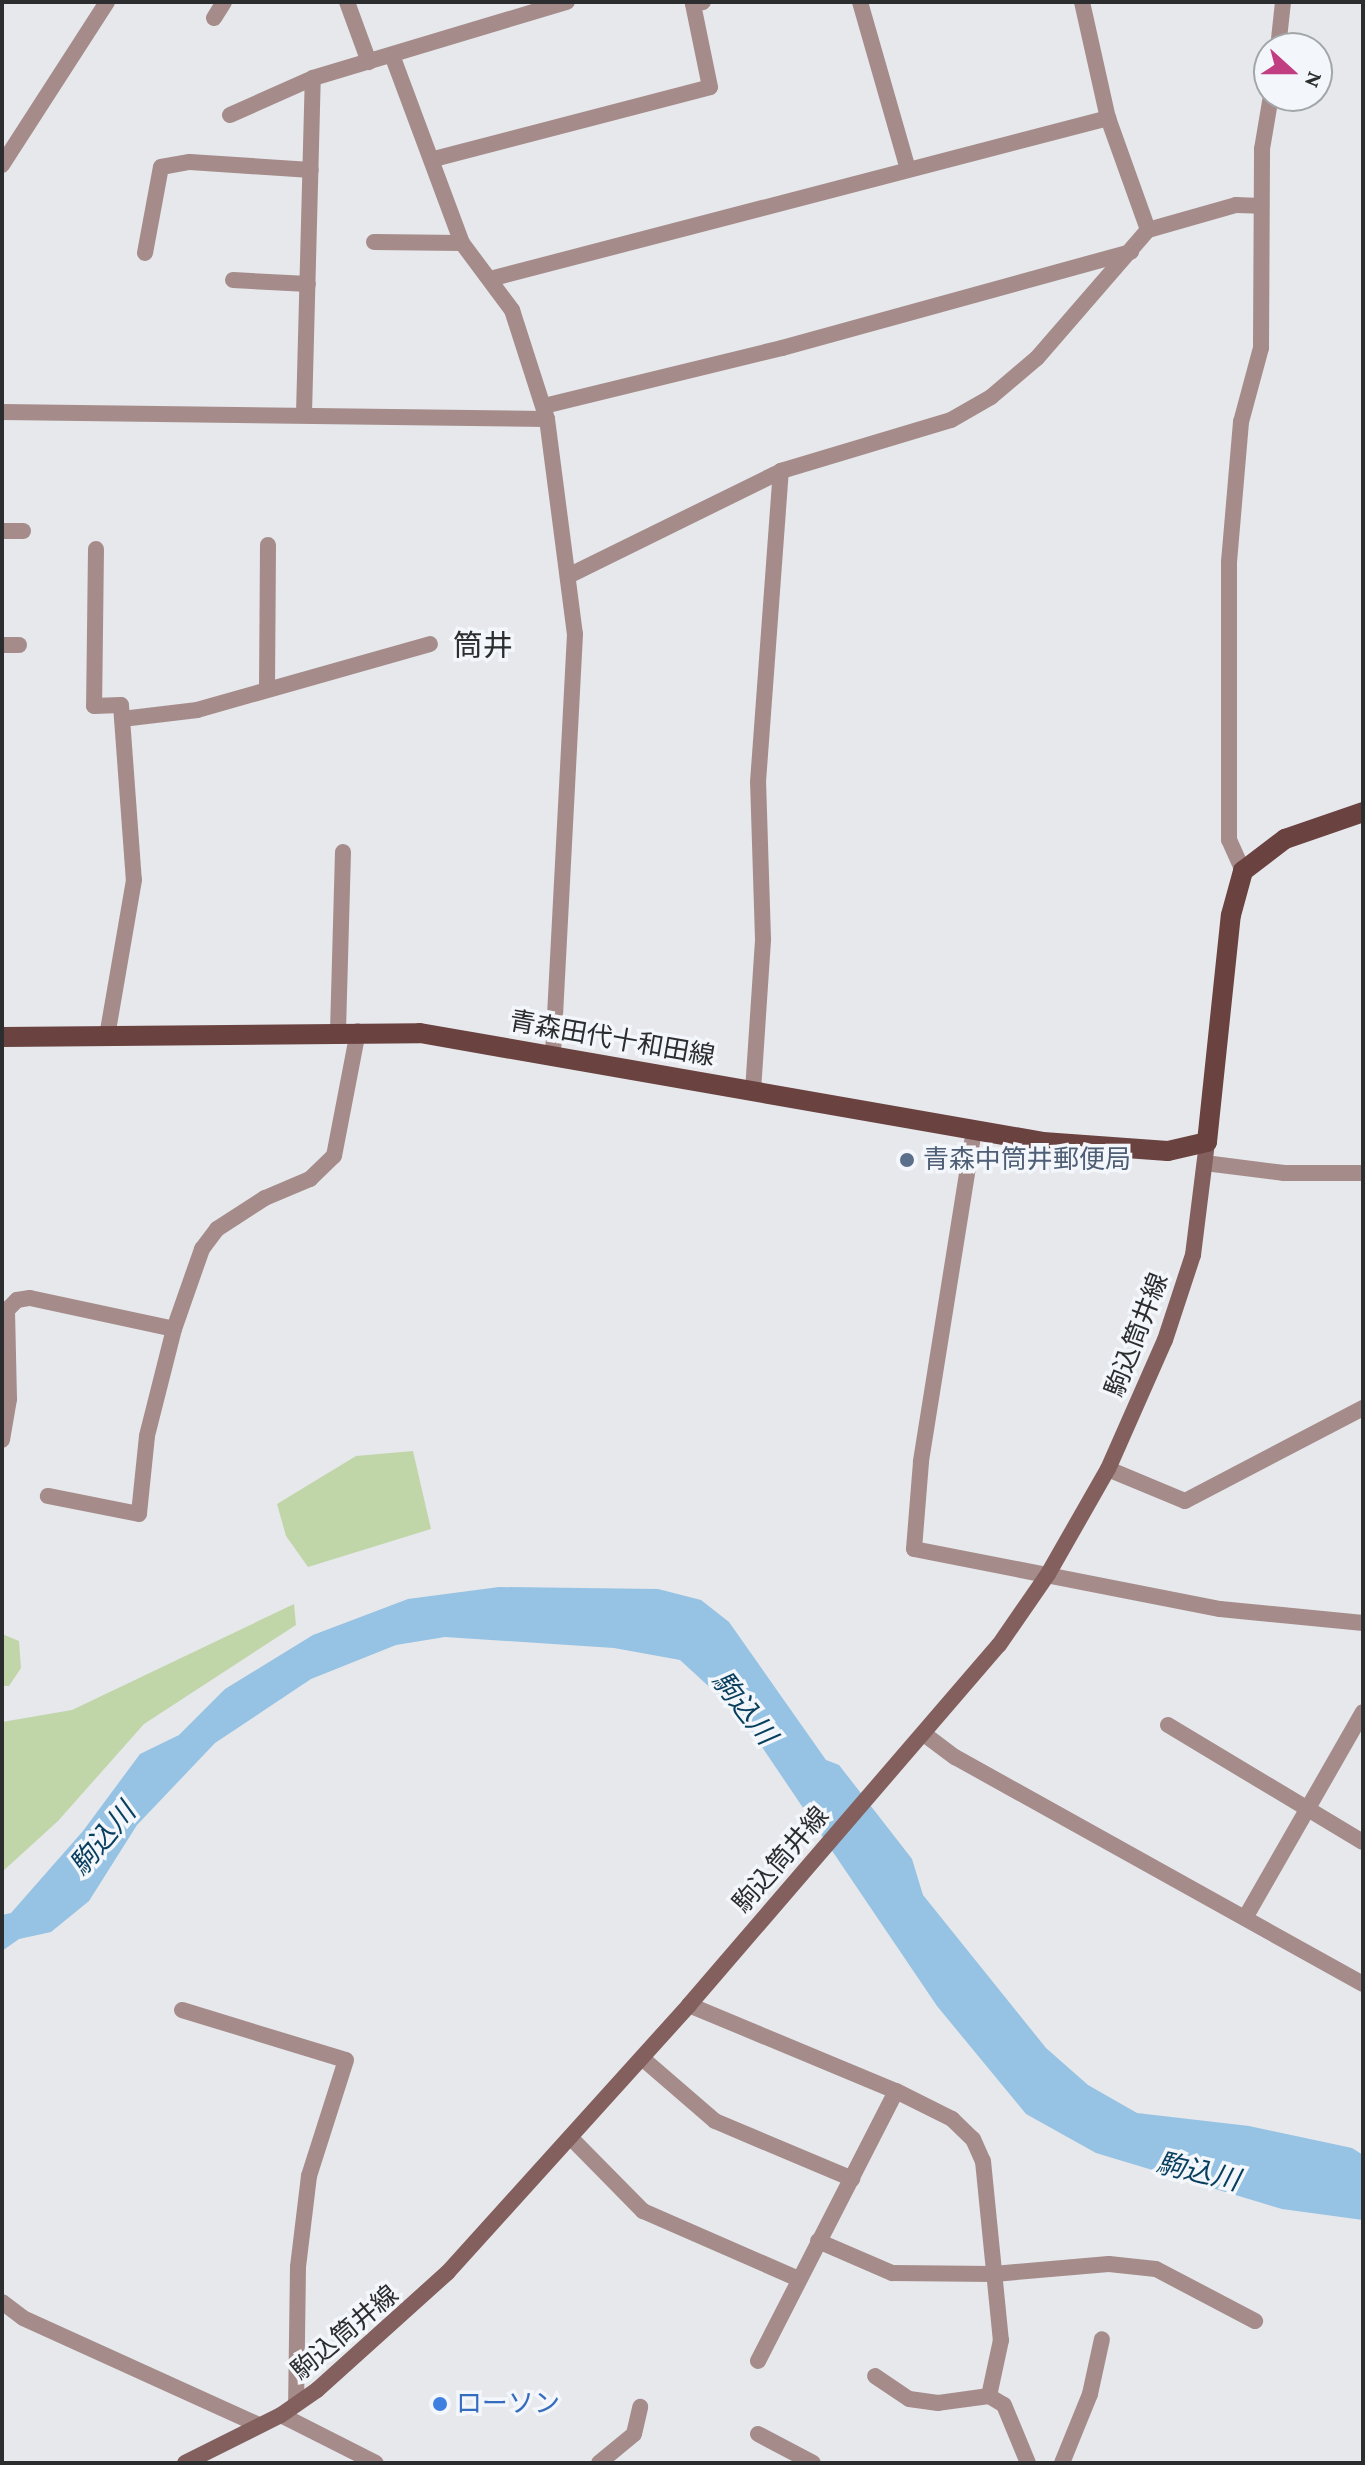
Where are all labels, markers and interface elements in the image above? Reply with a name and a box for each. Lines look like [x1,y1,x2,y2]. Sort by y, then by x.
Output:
north arrow [1253,32,1333,112]
text: N [1300,69,1328,92]
district label: 筒井 [453,628,513,664]
street label: 青森田代十和田線 [507,1006,717,1072]
place label: 青森中筒井郵便局 [923,1144,1131,1176]
marker: 青森中筒井郵便局 [898,1151,916,1169]
street label: 駒込筒井線 [1099,1269,1175,1401]
water label: 駒込川 [705,1665,783,1751]
water label: 駒込川 [63,1796,143,1882]
street label: 駒込筒井線 [727,1801,835,1919]
water label: 駒込川 [1153,2146,1243,2198]
street label: 駒込筒井線 [285,2279,405,2387]
place label: ローソン [456,2388,560,2420]
marker: ローソン [431,2395,449,2413]

